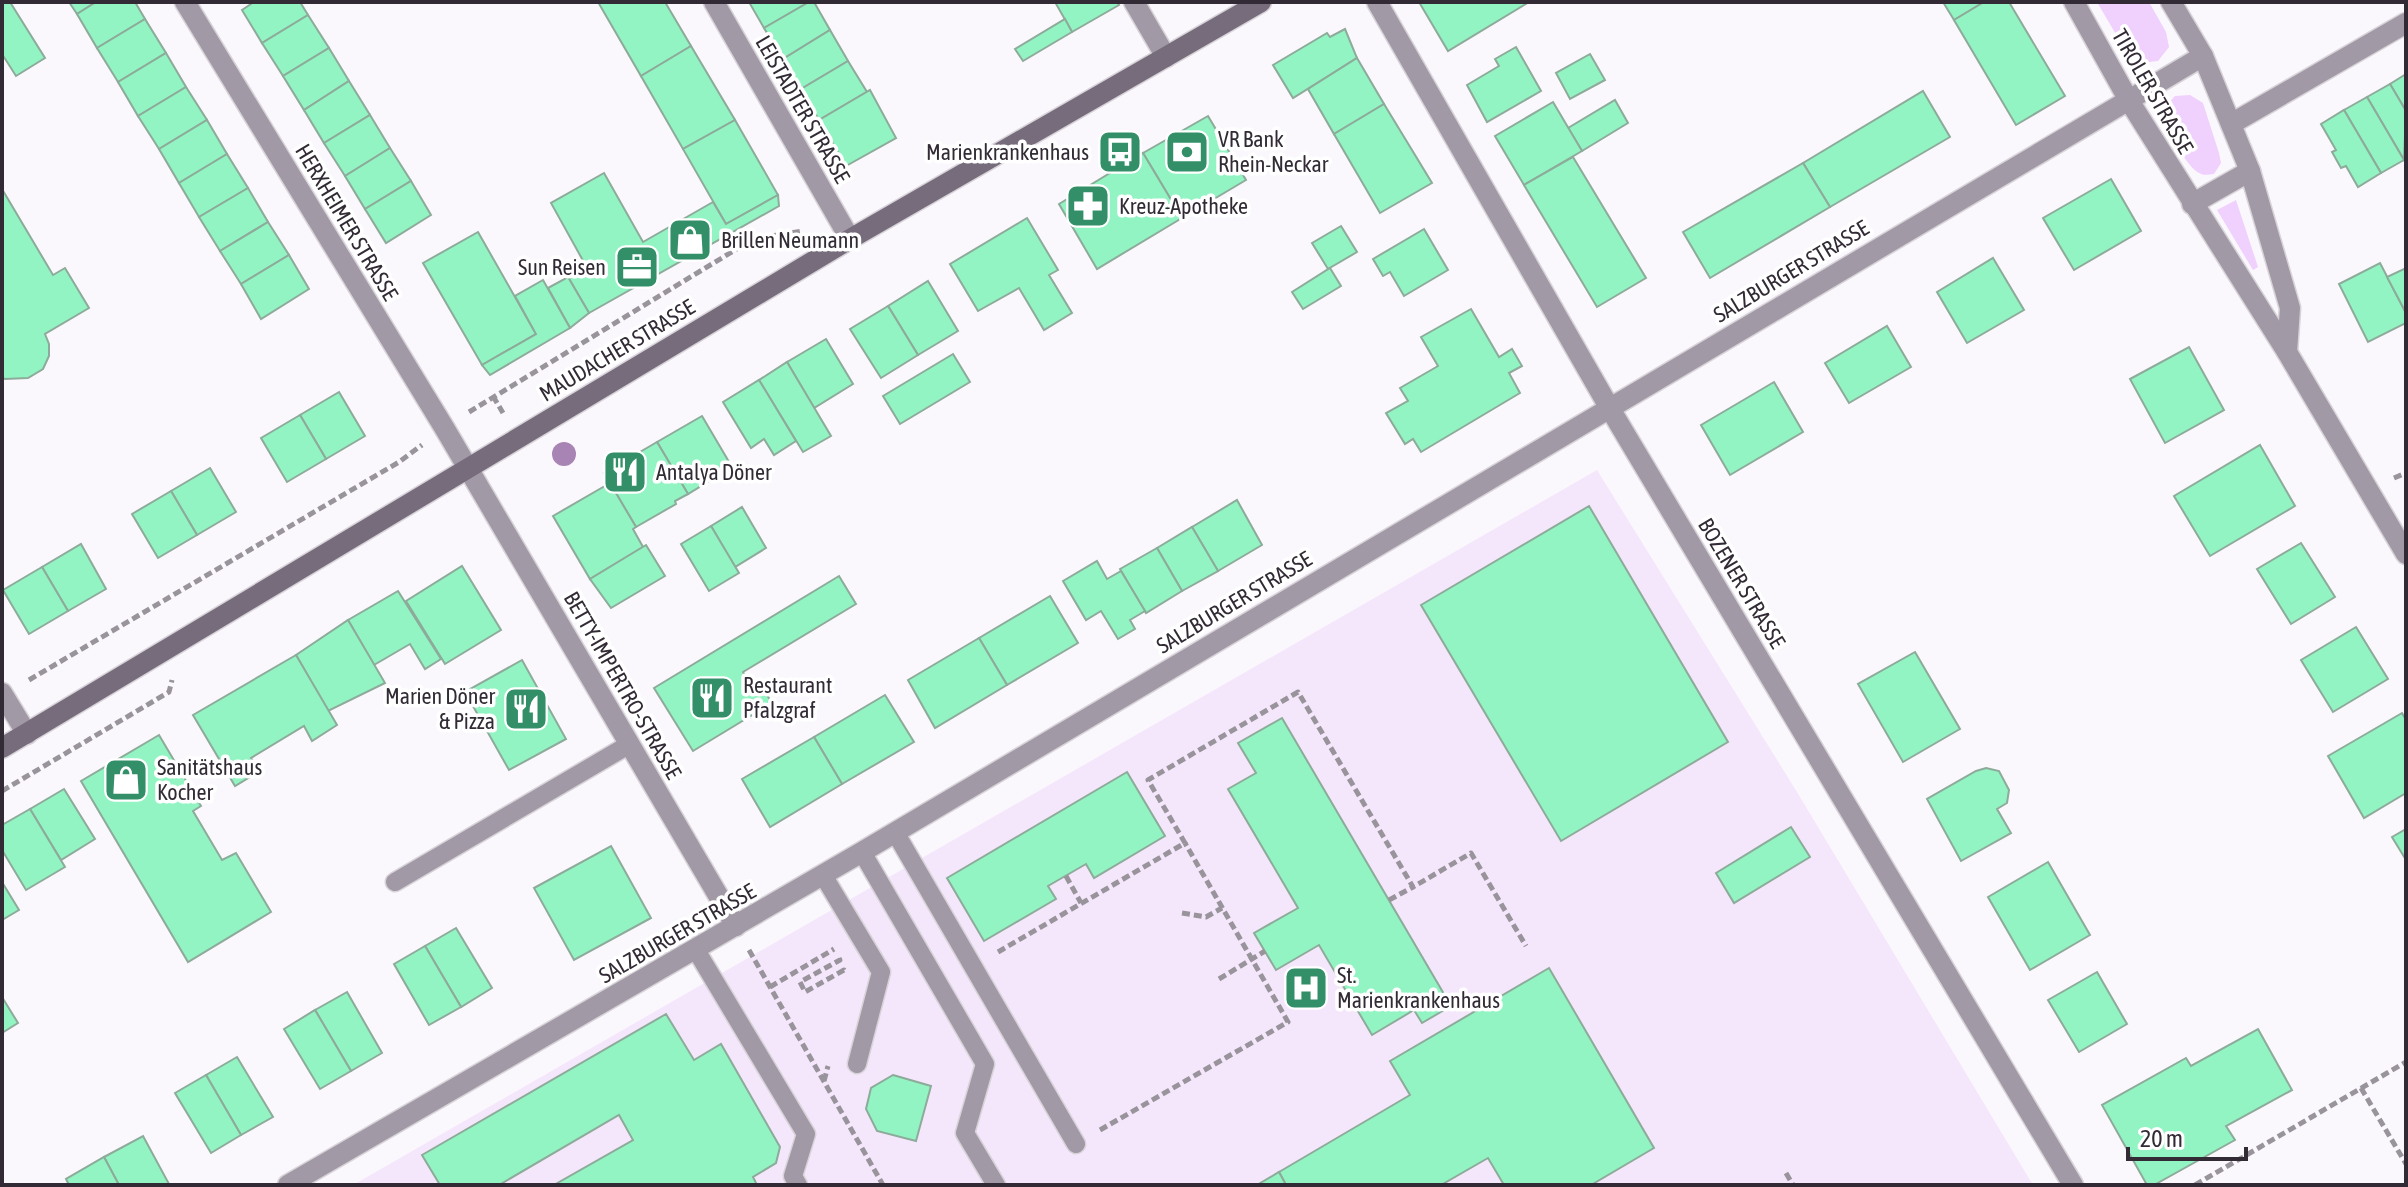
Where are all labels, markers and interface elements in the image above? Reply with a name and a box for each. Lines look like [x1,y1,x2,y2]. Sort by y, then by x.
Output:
street label: TIROLER STRASSE [2107,24,2199,158]
street label: LEISTADTER STRASSE [750,31,856,188]
place label: VR Bank Rhein-Neckar [1218,126,1329,177]
bus stop icon: Marienkrankenhaus [1096,128,1144,176]
bank icon: VR Bank Rhein-Neckar [1163,128,1211,176]
street label: HERXHEIMER STRASSE [290,139,404,305]
place label: Marienkrankenhaus [926,139,1089,165]
pharmacy icon: Kreuz-Apotheke [1064,182,1112,230]
place label: Kreuz-Apotheke [1119,193,1248,219]
street label: SALZBURGER STRASSE [1709,214,1874,328]
shop icon: Brillen Neumann [666,216,714,264]
place label: Brillen Neumann [721,227,859,253]
office icon: Sun Reisen [613,243,661,291]
place label: Sun Reisen [518,254,606,280]
street label: MAUDACHER STRASSE [535,293,700,407]
restaurant icon: Antalya Döner [601,448,649,496]
place label: Antalya Döner [656,459,772,485]
street label: BOZENER STRASSE [1693,513,1791,653]
street label: SALZBURGER STRASSE [1152,545,1317,659]
street label: BETTY-IMPERTRO-STRASSE [559,587,688,784]
place label: Restaurant Pfalzgraf [743,672,832,723]
restaurant icon: Restaurant Pfalzgraf [688,674,736,722]
place label: Marien Döner & Pizza [385,683,495,734]
restaurant icon: Marien Döner & Pizza [502,685,550,733]
place label: Sanitätshaus Kocher [157,754,262,805]
shop icon: Sanitätshaus Kocher [102,756,150,804]
street label: SALZBURGER STRASSE [594,877,760,988]
place label: St. Marienkrankenhaus [1337,962,1500,1013]
hospital icon: St. Marienkrankenhaus [1282,964,1330,1012]
scale bar [2128,1111,2246,1161]
text: 20 m [2140,1125,2183,1152]

